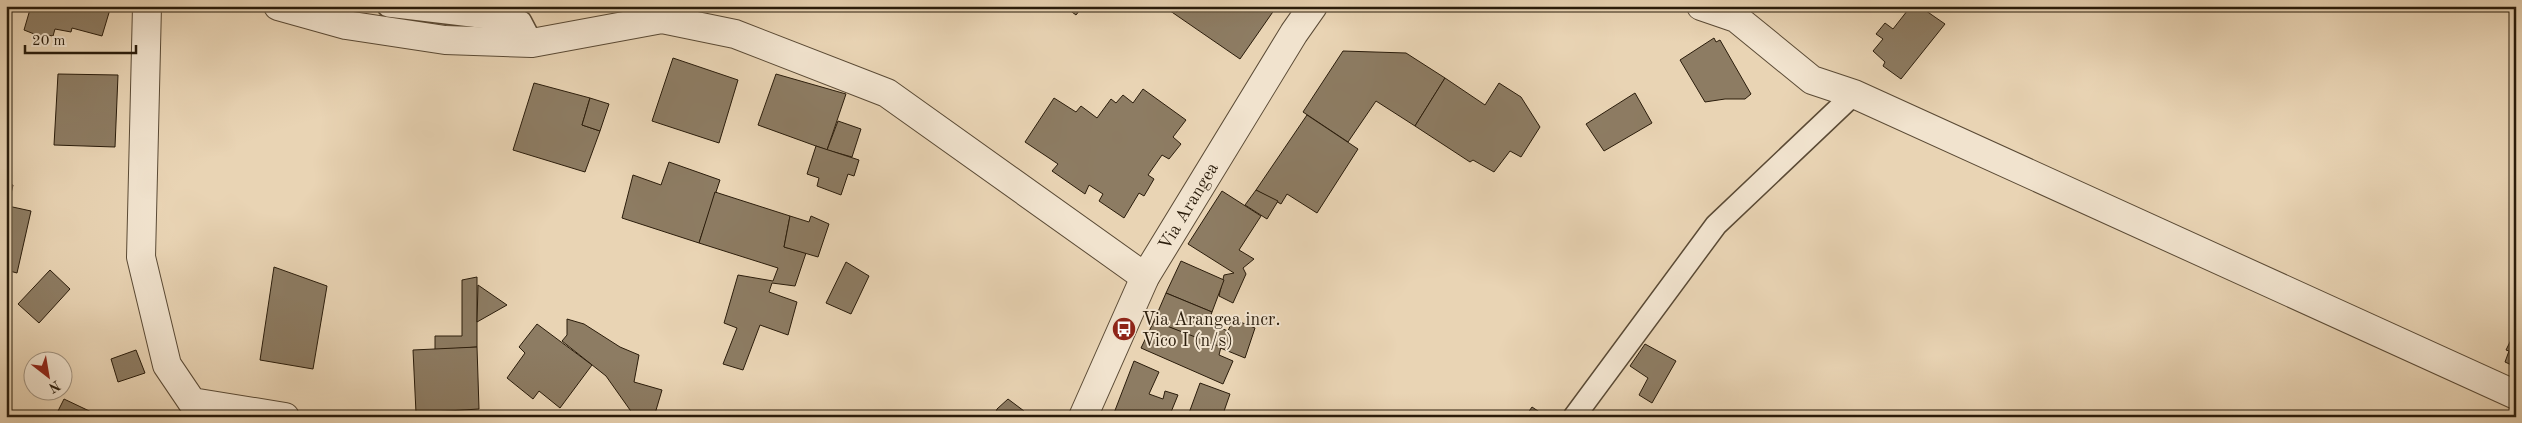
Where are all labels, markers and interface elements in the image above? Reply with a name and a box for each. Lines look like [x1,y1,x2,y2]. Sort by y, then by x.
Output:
scale bar [25,22,136,54]
text: 20 m [32,34,66,49]
street label: Via Arangea [1156,160,1222,253]
place label: Via Arangea incr. Vico I (n/s) [1142,311,1280,350]
bus stop icon: Via Arangea incr. Vico I (n/s) [1111,316,1137,342]
north arrow [22,350,72,400]
text: N [46,378,62,395]

